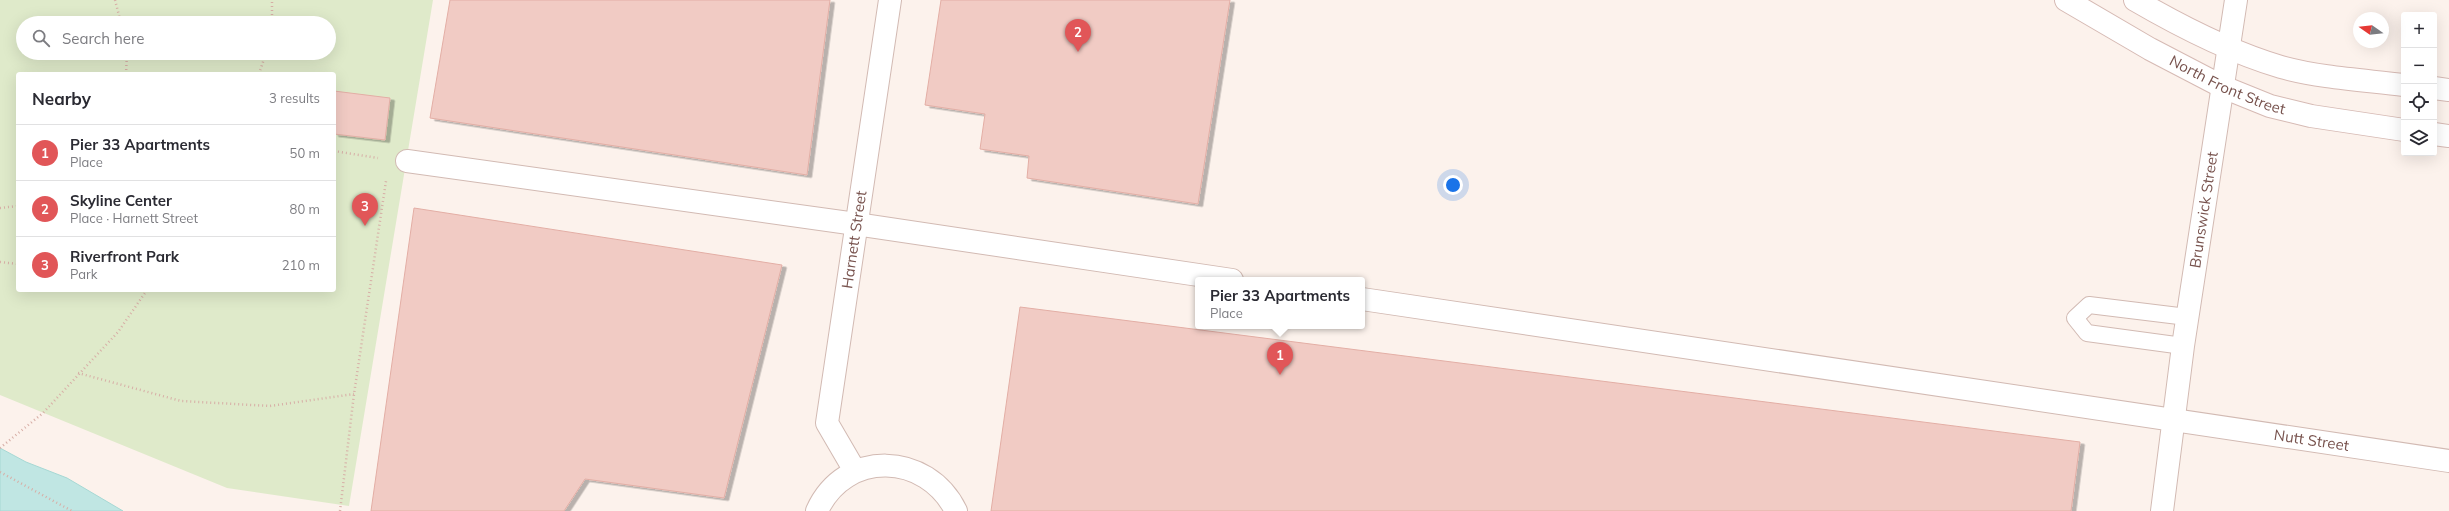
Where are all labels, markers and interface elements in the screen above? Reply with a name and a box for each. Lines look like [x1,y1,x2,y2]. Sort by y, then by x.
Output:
north arrow [2353,12,2389,48]
map controls [2401,12,2437,156]
button: + [2401,12,2437,48]
search box [16,16,336,60]
pin: 2 [1065,19,1091,52]
icon: search [30,27,52,49]
text: Search here [62,29,144,48]
button: − [2401,48,2437,84]
street label: North Front Street [2166,51,2287,118]
button: locate [2401,84,2437,120]
text: Nearby [32,88,91,109]
text: 3 results [269,90,320,106]
button: layers [2401,120,2437,156]
text: Pier 33 Apartments [70,135,210,154]
text: 1 [41,145,49,161]
text: 50 m [290,145,320,161]
street label: Brunswick Street [2185,150,2222,269]
text: Place [70,154,103,170]
your location [1443,175,1463,195]
street label: Harnett Street [837,189,870,290]
text: Skyline Center [70,191,172,210]
pin: 3 [352,193,378,226]
text: 2 [41,201,49,217]
text: 80 m [290,201,320,217]
text: Place · Harnett Street [70,210,198,226]
text: Riverfront Park [70,247,179,266]
text: 3 [41,257,49,273]
text: 210 m [282,257,320,273]
text: Park [70,266,97,282]
popup [1195,277,1365,329]
text: Pier 33 Apartments [1210,286,1350,305]
text: Place [1210,305,1243,321]
pin: 1 [1267,342,1293,375]
street label: Nutt Street [2273,425,2350,455]

